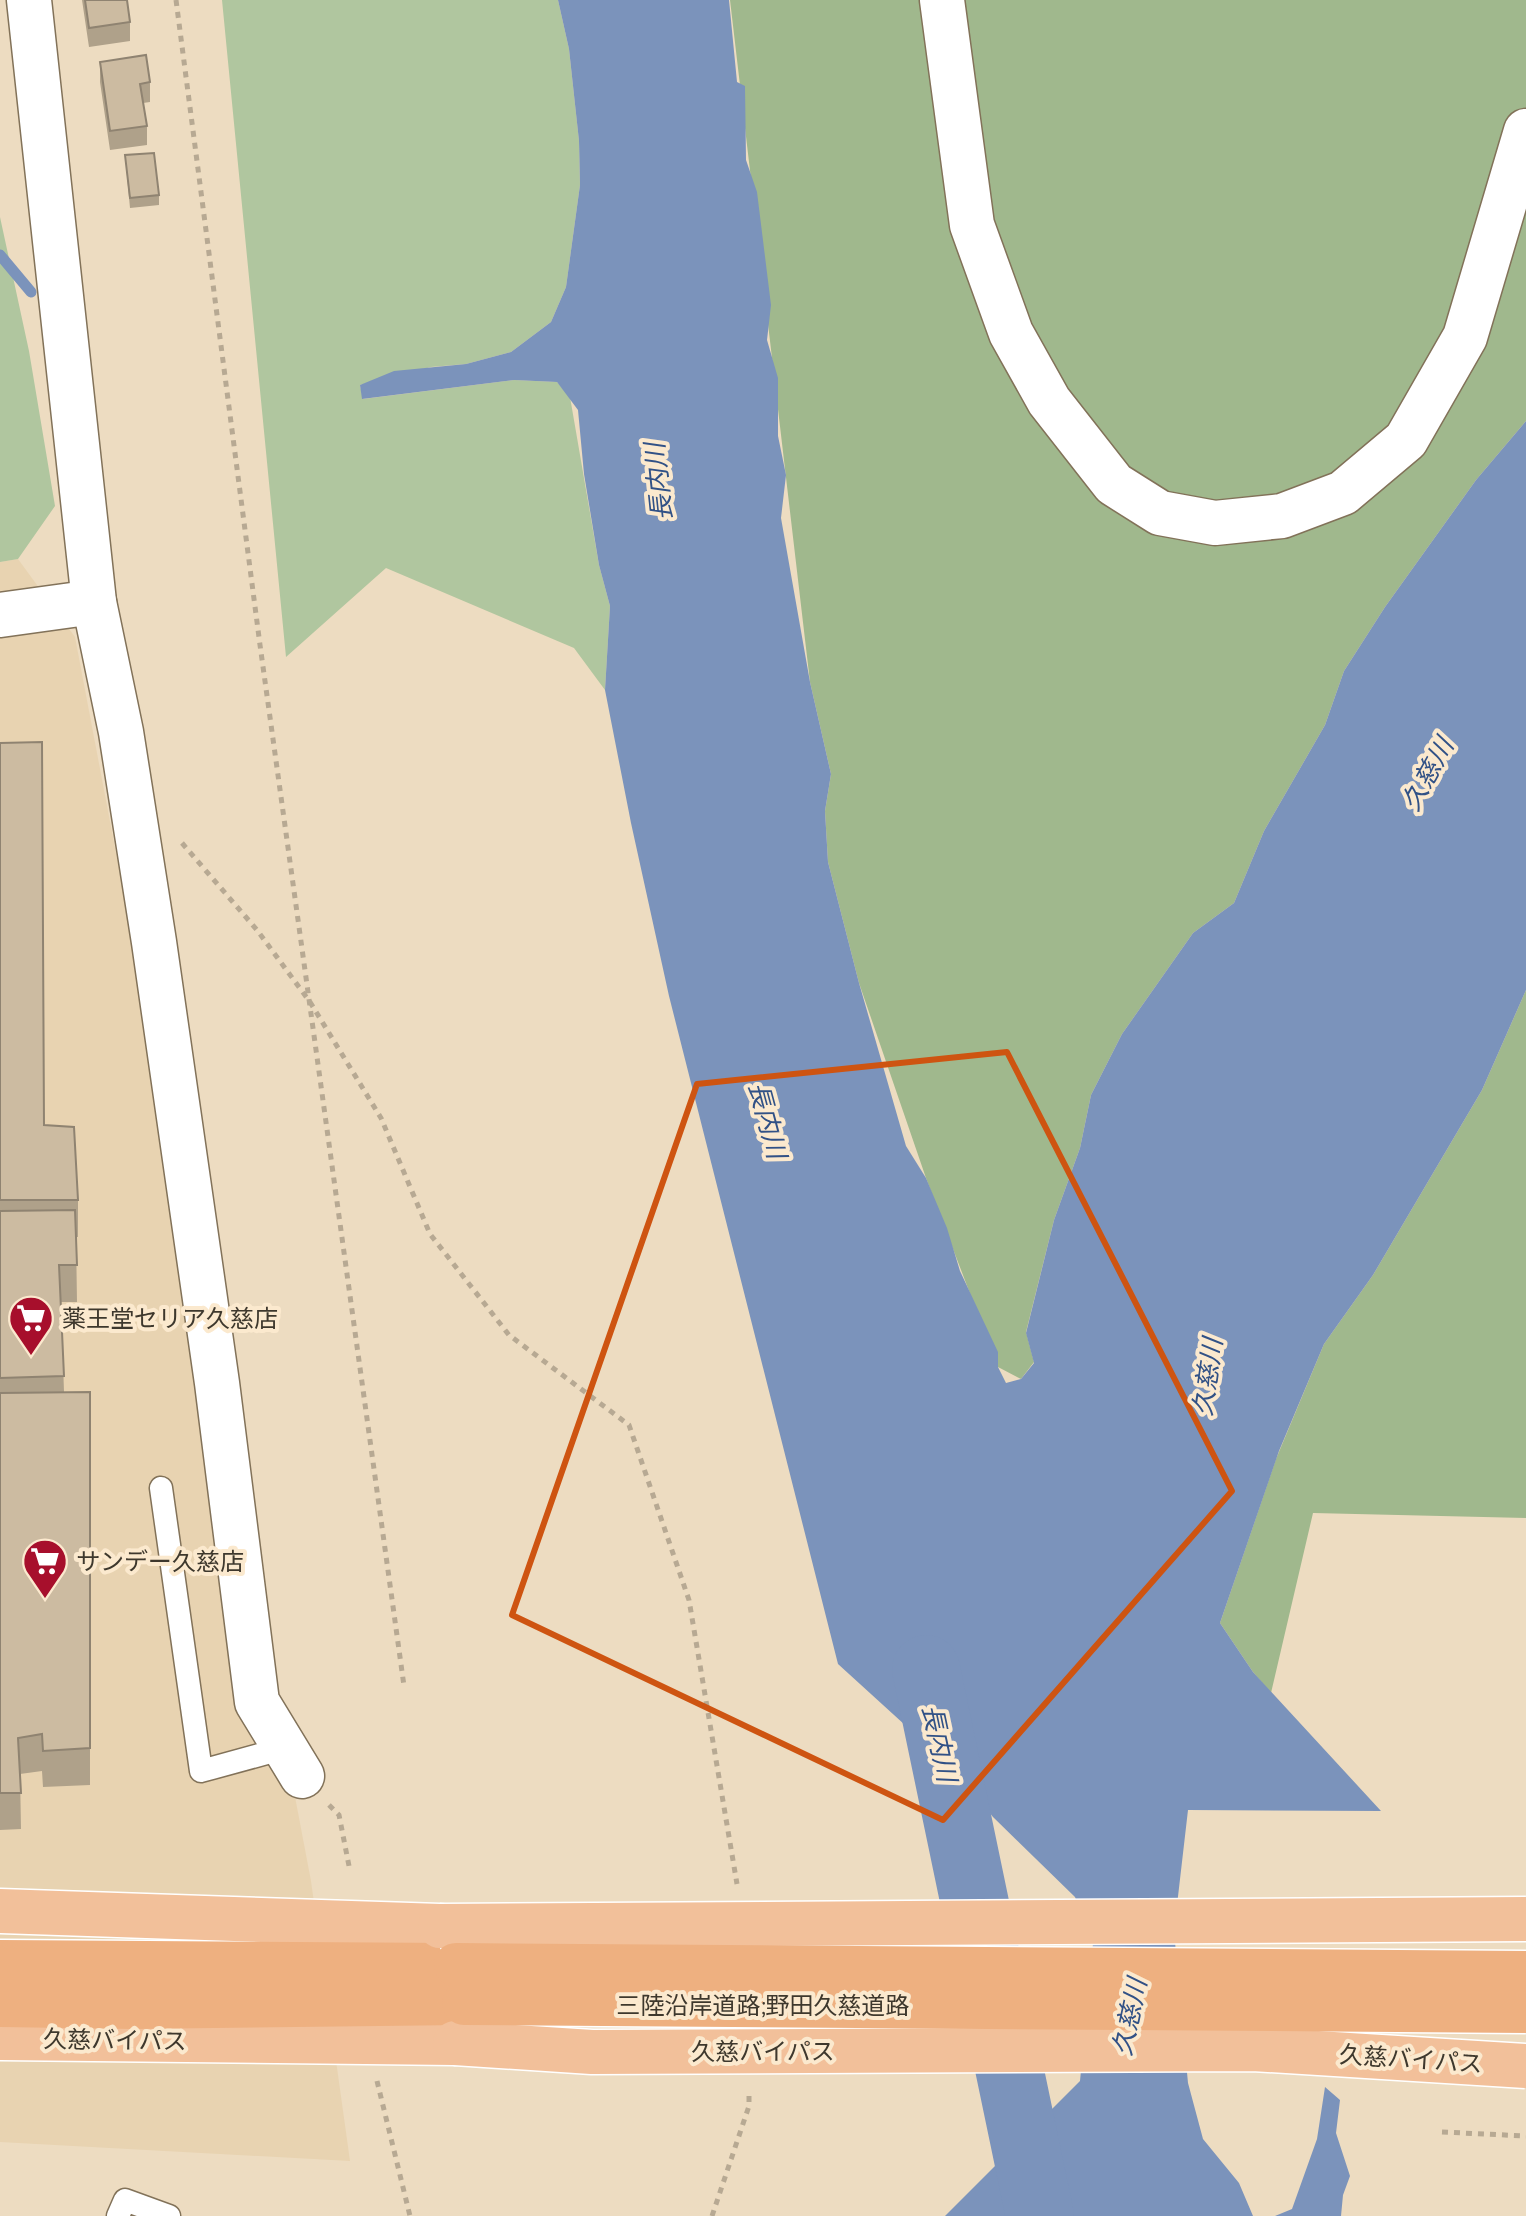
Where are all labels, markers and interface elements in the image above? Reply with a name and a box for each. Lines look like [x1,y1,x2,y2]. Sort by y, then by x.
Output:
water label: 長内川 [637,439,678,523]
water label: 久慈川 [1394,729,1462,816]
water label: 長内川 [742,1078,795,1165]
supermarket icon: 薬王堂セリア久慈店 [7,1294,55,1357]
place label: 薬王堂セリア久慈店 [62,1303,278,1334]
water label: 久慈川 [1185,1333,1229,1418]
supermarket icon: サンデー久慈店 [21,1537,69,1600]
place label: サンデー久慈店 [76,1546,244,1577]
water label: 長内川 [916,1701,965,1788]
water label: 久慈川 [1105,1972,1154,2059]
street label: 三陸沿岸道路;野田久慈道路 [616,1990,910,2021]
street label: 久慈バイパス [43,2023,187,2057]
street label: 久慈バイパス [691,2036,835,2067]
street label: 久慈バイパス [1338,2039,1484,2079]

